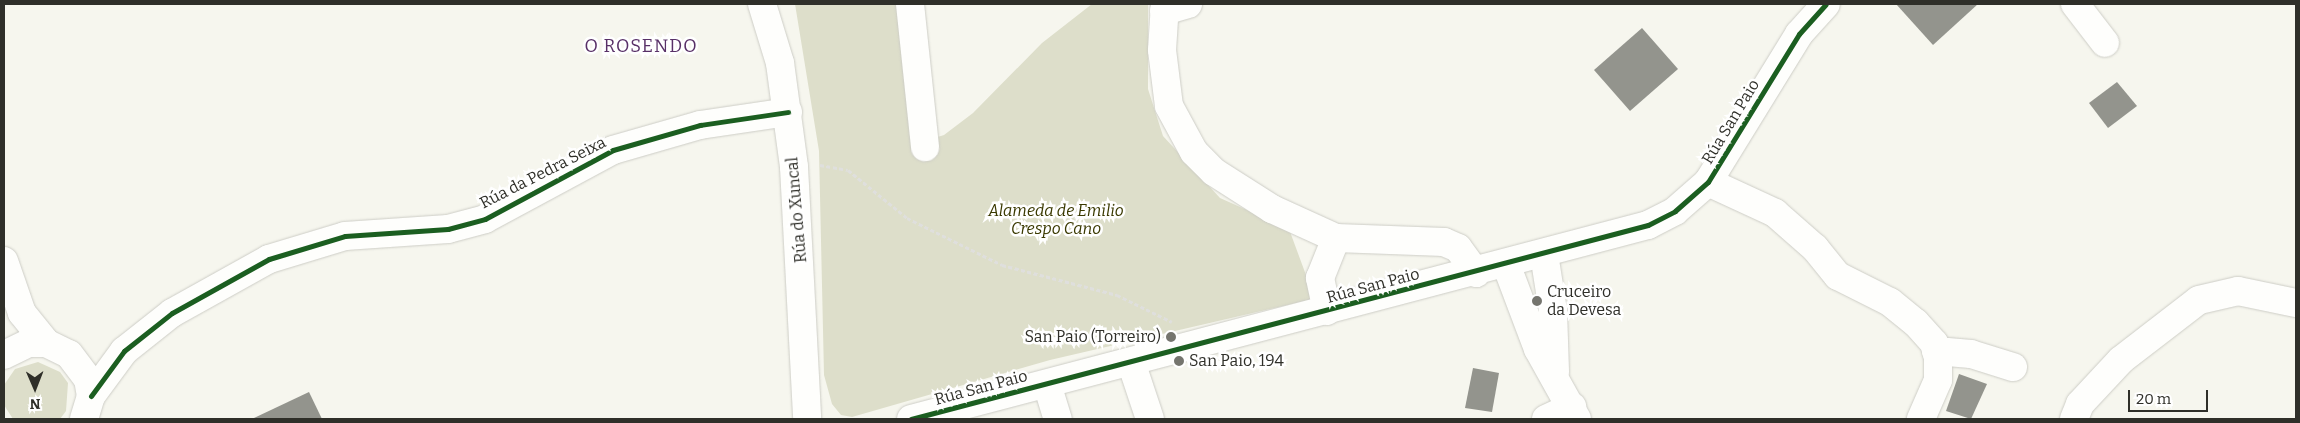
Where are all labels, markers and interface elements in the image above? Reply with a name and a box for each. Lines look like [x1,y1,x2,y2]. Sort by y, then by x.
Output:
district label: O ROSENDO [583,35,699,57]
street label: Rúa San Paio [1698,76,1764,168]
street label: Rúa da Pedra Seixa [477,133,609,213]
street label: Rúa do Xuncal [783,156,811,264]
park label: Alameda de Emilio Crespo Cano [988,201,1124,239]
street label: Rúa San Paio [1324,264,1422,308]
place label: Cruceiro da Devesa [1547,282,1621,320]
marker: Cruceiro da Devesa [1531,295,1543,307]
place label: San Paio (Torreiro) [1024,327,1161,347]
marker: San Paio (Torreiro) [1165,331,1177,343]
place label: San Paio, 194 [1189,351,1284,371]
marker: San Paio, 194 [1173,355,1185,367]
north arrow [10,363,60,413]
street label: Rúa San Paio [932,366,1030,410]
scale bar [2130,380,2210,412]
text: 20 m [2136,390,2171,408]
text: N [30,395,41,412]

